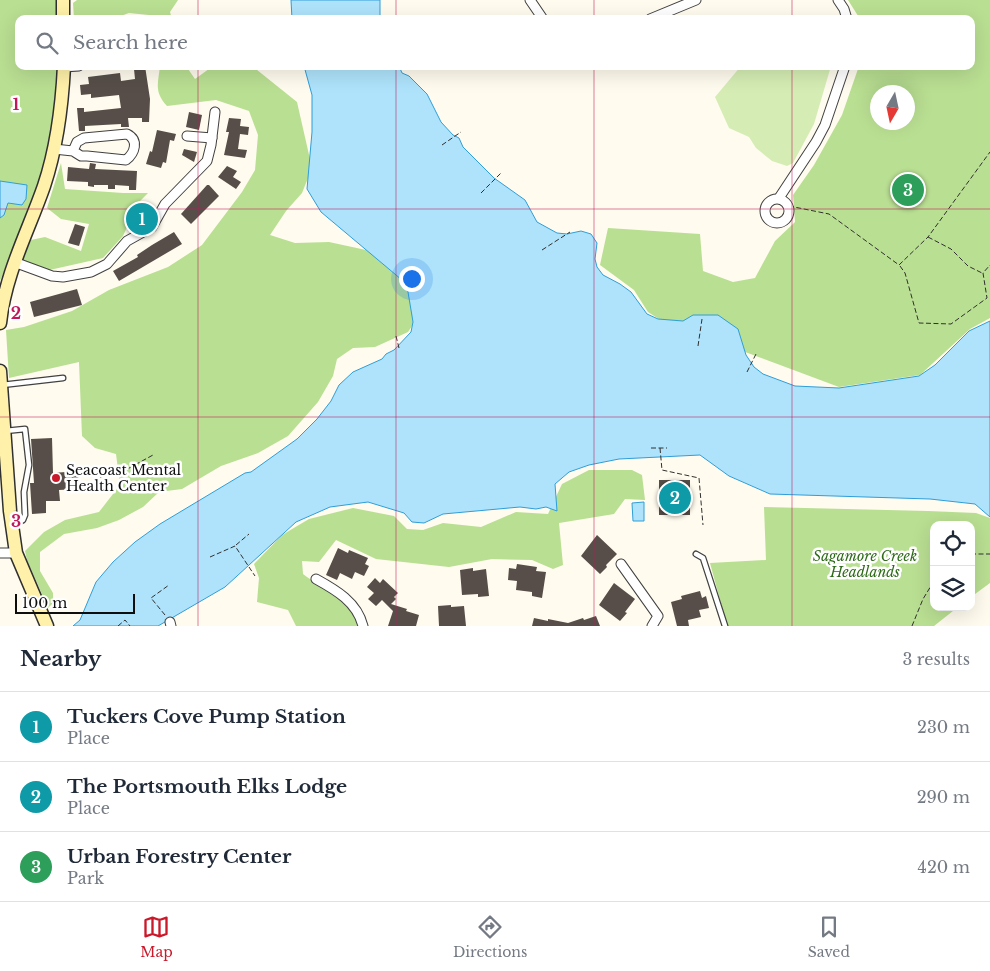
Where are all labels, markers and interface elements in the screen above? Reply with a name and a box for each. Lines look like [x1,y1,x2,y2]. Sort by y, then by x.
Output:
search box [15,15,975,70]
icon: search [33,29,61,57]
text: Search here [73,31,188,54]
north arrow [870,85,915,130]
text: 1 [13,94,20,114]
pin: 3 [892,171,924,209]
pin: 1 [126,200,158,238]
your location [399,266,425,292]
text: 2 [11,303,21,323]
place label: Seacoast Mental Health Center [66,461,182,495]
marker: Seacoast Mental Health Center [50,472,62,484]
pin: 2 [659,479,691,517]
text: 3 [11,511,21,531]
map controls [930,521,975,611]
button: locate [930,521,975,566]
park label: Sagamore Creek Headlands [813,547,917,581]
button: layers [930,566,975,611]
scale bar [15,591,135,614]
text: 100 m [22,594,67,612]
text: Nearby [20,646,101,672]
text: 3 results [902,649,970,669]
text: Tuckers Cove Pump Station [67,705,346,728]
text: 1 [33,717,39,737]
text: 230 m [917,717,970,737]
text: Place [67,728,110,748]
text: The Portsmouth Elks Lodge [67,775,347,798]
text: 2 [31,787,41,807]
text: 290 m [917,787,970,807]
text: Place [67,798,110,818]
text: Urban Forestry Center [67,845,291,868]
text: 3 [31,857,41,877]
text: 420 m [918,857,970,877]
text: Park [67,868,104,888]
tab: Map [140,913,173,961]
tab: Directions [453,913,527,961]
tab: Saved [808,913,850,961]

